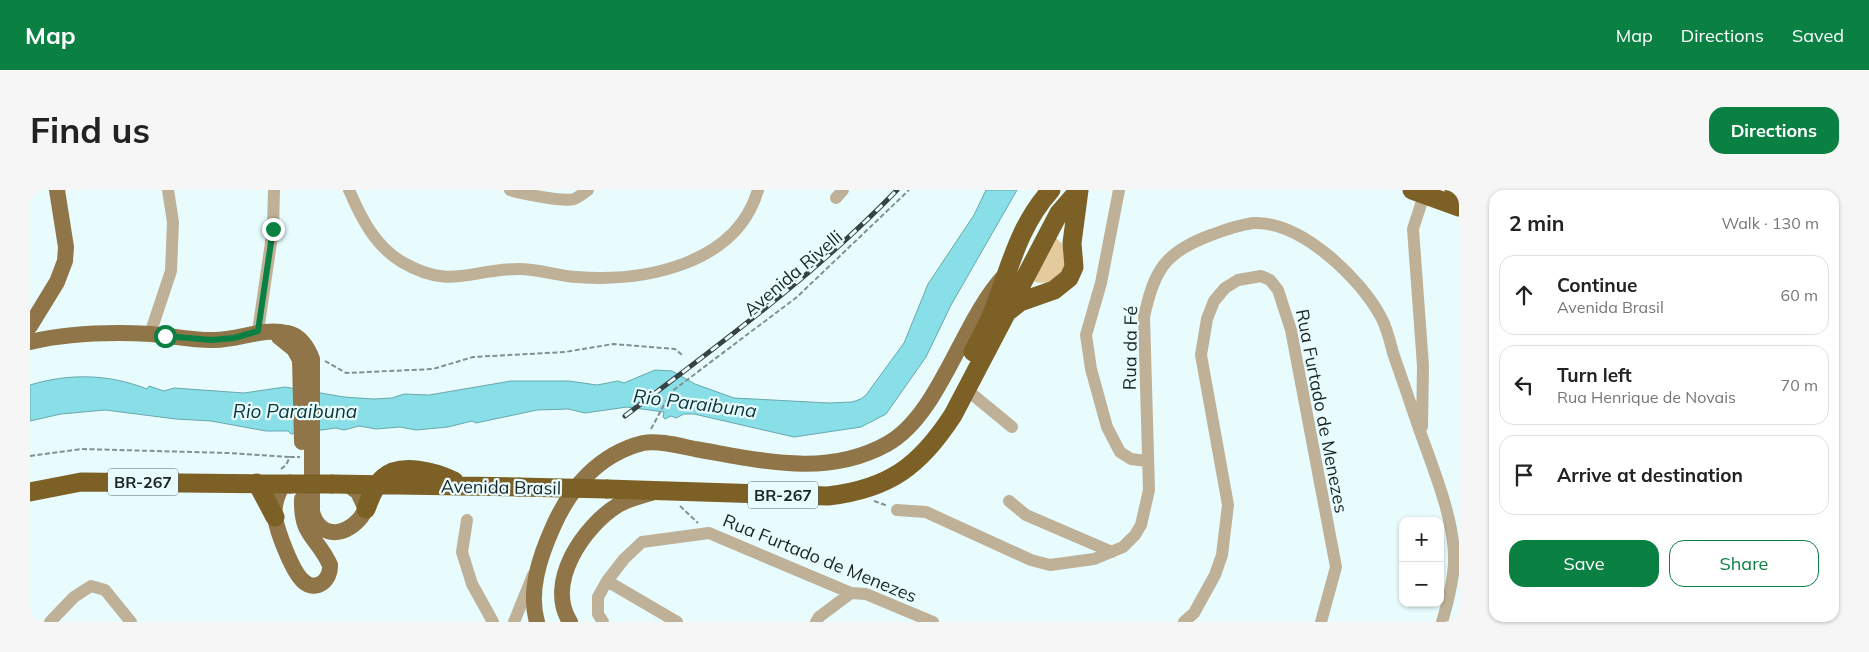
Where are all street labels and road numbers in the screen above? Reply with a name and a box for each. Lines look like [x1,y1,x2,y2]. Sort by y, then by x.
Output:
street label: Avenida Rivelli [739,225,847,321]
street label: Rua da Fé [1118,306,1142,390]
street label: Rua Furtado de Menezes [1291,307,1353,515]
road number: BR-267 [108,468,178,496]
street label: Avenida Brasil [441,474,561,500]
road number: BR-267 [748,482,818,508]
street label: Rua Furtado de Menezes [720,509,920,608]

